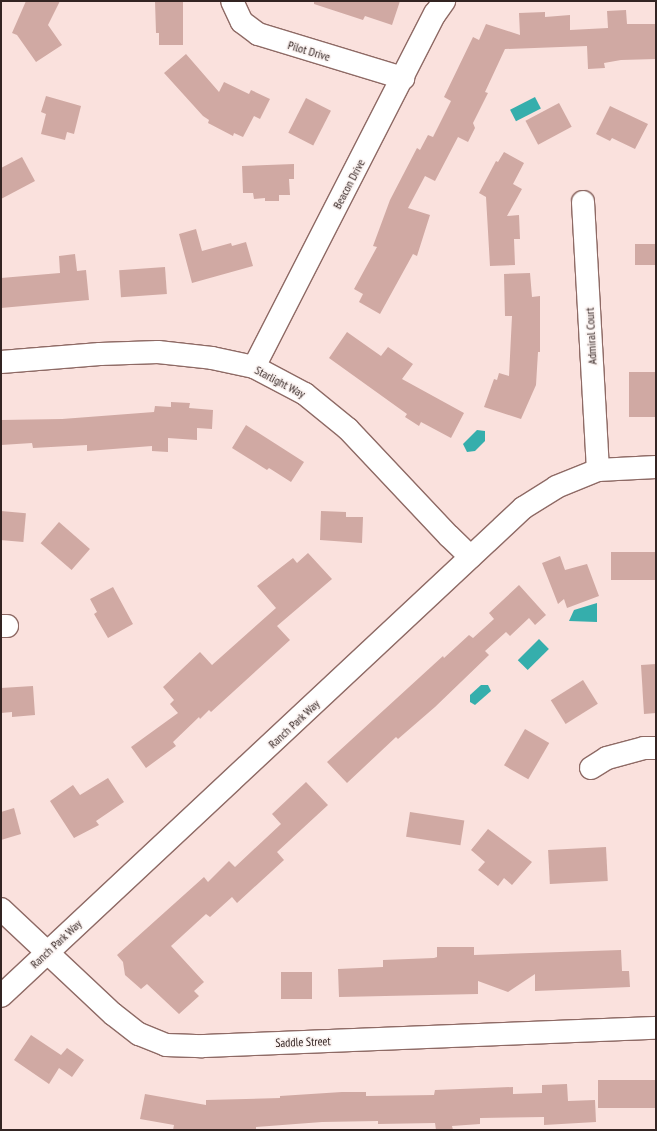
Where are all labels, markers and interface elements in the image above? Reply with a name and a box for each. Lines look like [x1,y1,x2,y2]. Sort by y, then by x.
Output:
street label: Pilot Drive [286,38,332,64]
street label: Beacon Drive [330,157,368,211]
street label: Admiral Court [582,307,600,365]
street label: Starlight Way [252,363,308,401]
street label: Ranch Park Way [265,696,323,752]
street label: Ranch Park Way [27,916,85,972]
street label: Saddle Street [275,1034,331,1050]

